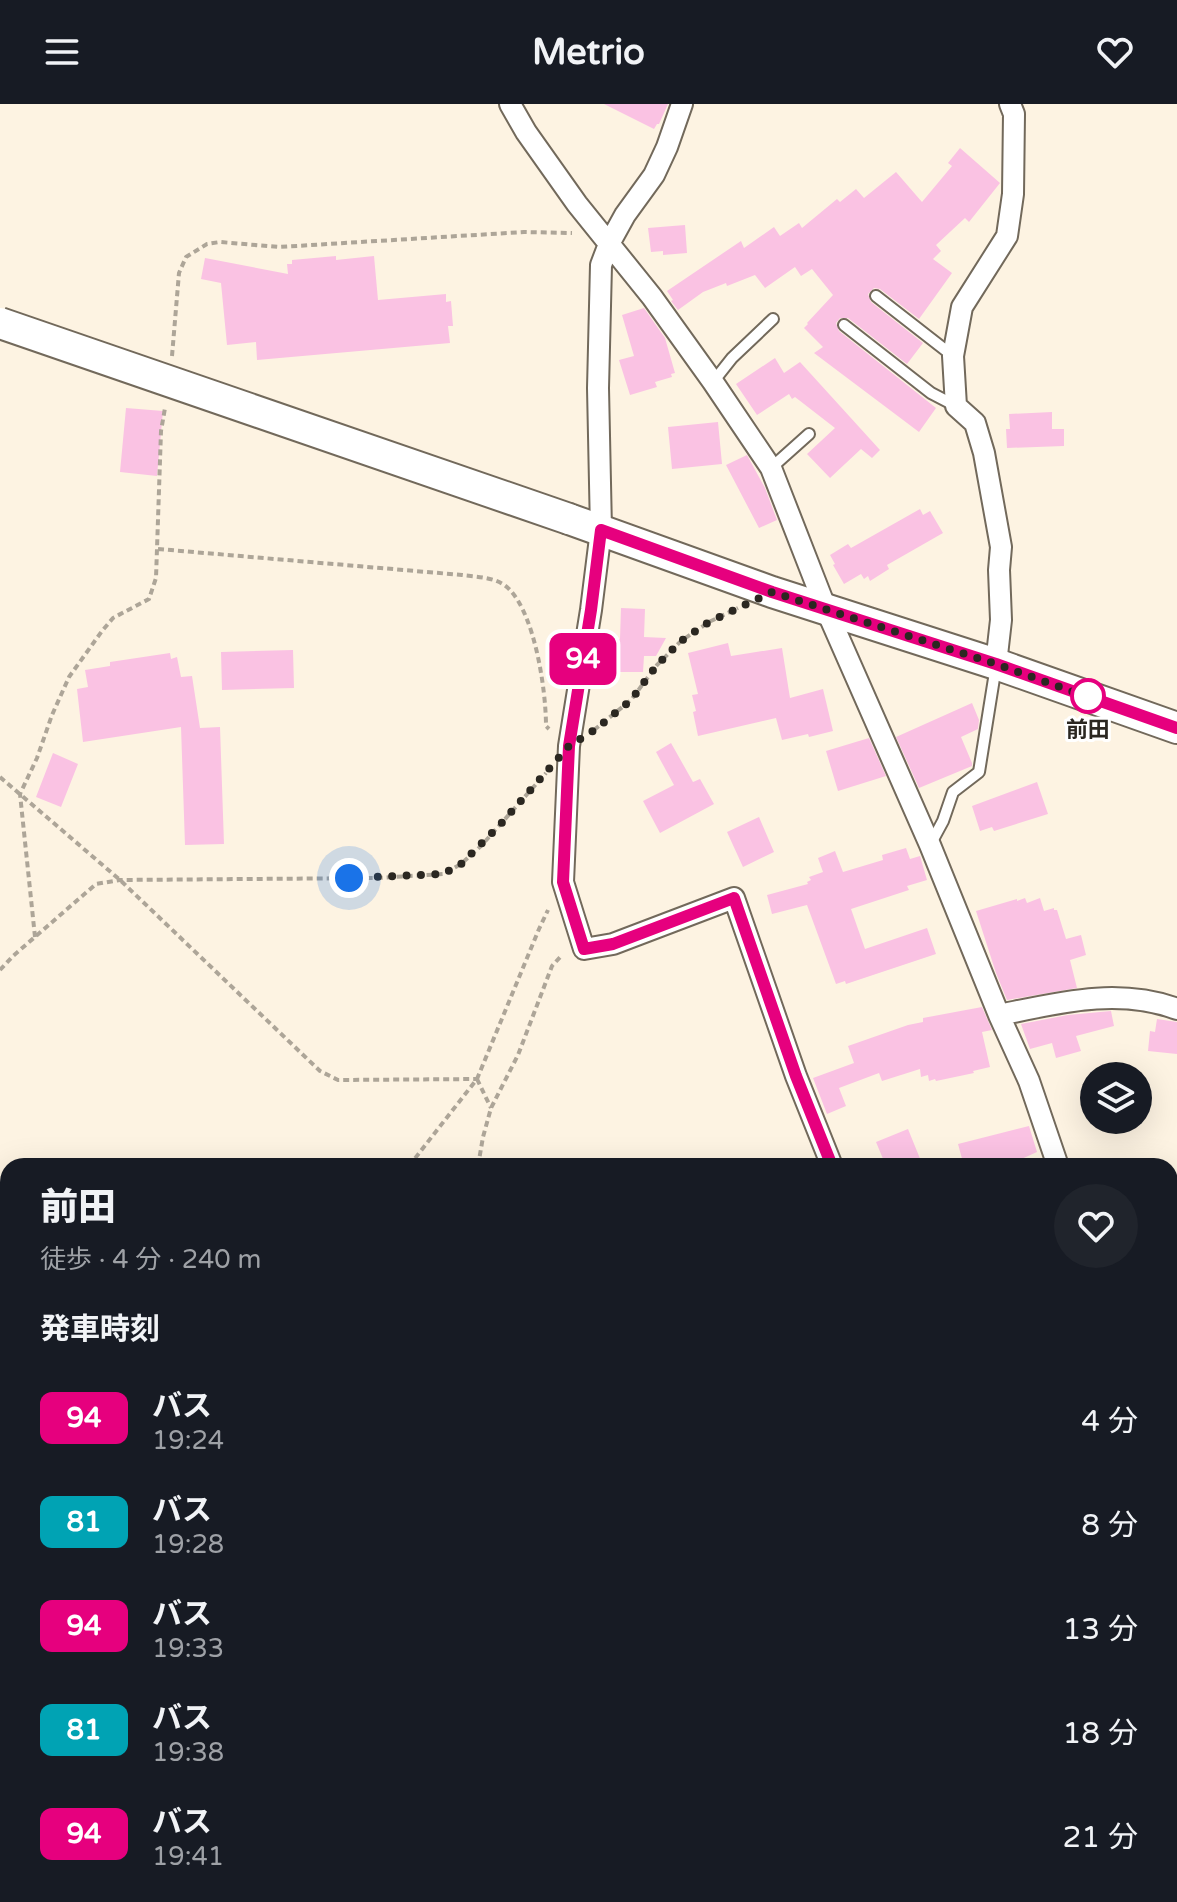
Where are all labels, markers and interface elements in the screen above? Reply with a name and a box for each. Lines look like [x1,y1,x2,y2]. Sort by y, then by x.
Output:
icon: menu [40,30,84,74]
icon: heart [1093,30,1137,74]
text: Metrio [532,31,645,74]
line badge: 94 [547,633,619,685]
text: 94 [565,642,601,676]
marker: 前田 [1071,679,1105,713]
place label: 前田 [1066,717,1110,743]
your location [329,858,369,898]
map controls [1080,1062,1152,1134]
button: layers [1080,1062,1152,1134]
button: heart [1054,1184,1138,1268]
text: 前田 [40,1185,116,1231]
text: 徒歩 · 4 分 · 240 m [40,1244,261,1275]
text: 発車時刻 [40,1311,160,1348]
text: バス [152,1388,212,1425]
text: 94 [66,1401,102,1435]
text: 4 分 [1081,1403,1138,1440]
text: 19:24 [152,1425,224,1456]
text: バス [152,1492,212,1529]
text: 81 [66,1505,102,1539]
text: 8 分 [1081,1507,1138,1544]
text: 19:28 [152,1529,224,1560]
text: バス [152,1596,212,1633]
text: 94 [66,1609,102,1643]
text: 13 分 [1063,1611,1138,1648]
text: 19:33 [152,1633,224,1664]
text: バス [152,1700,212,1737]
text: 81 [66,1713,102,1747]
text: 18 分 [1063,1715,1138,1752]
text: 19:38 [152,1737,224,1768]
text: バス [152,1804,212,1841]
text: 94 [66,1817,102,1851]
text: 21 分 [1063,1819,1138,1856]
text: 19:41 [152,1841,224,1872]

